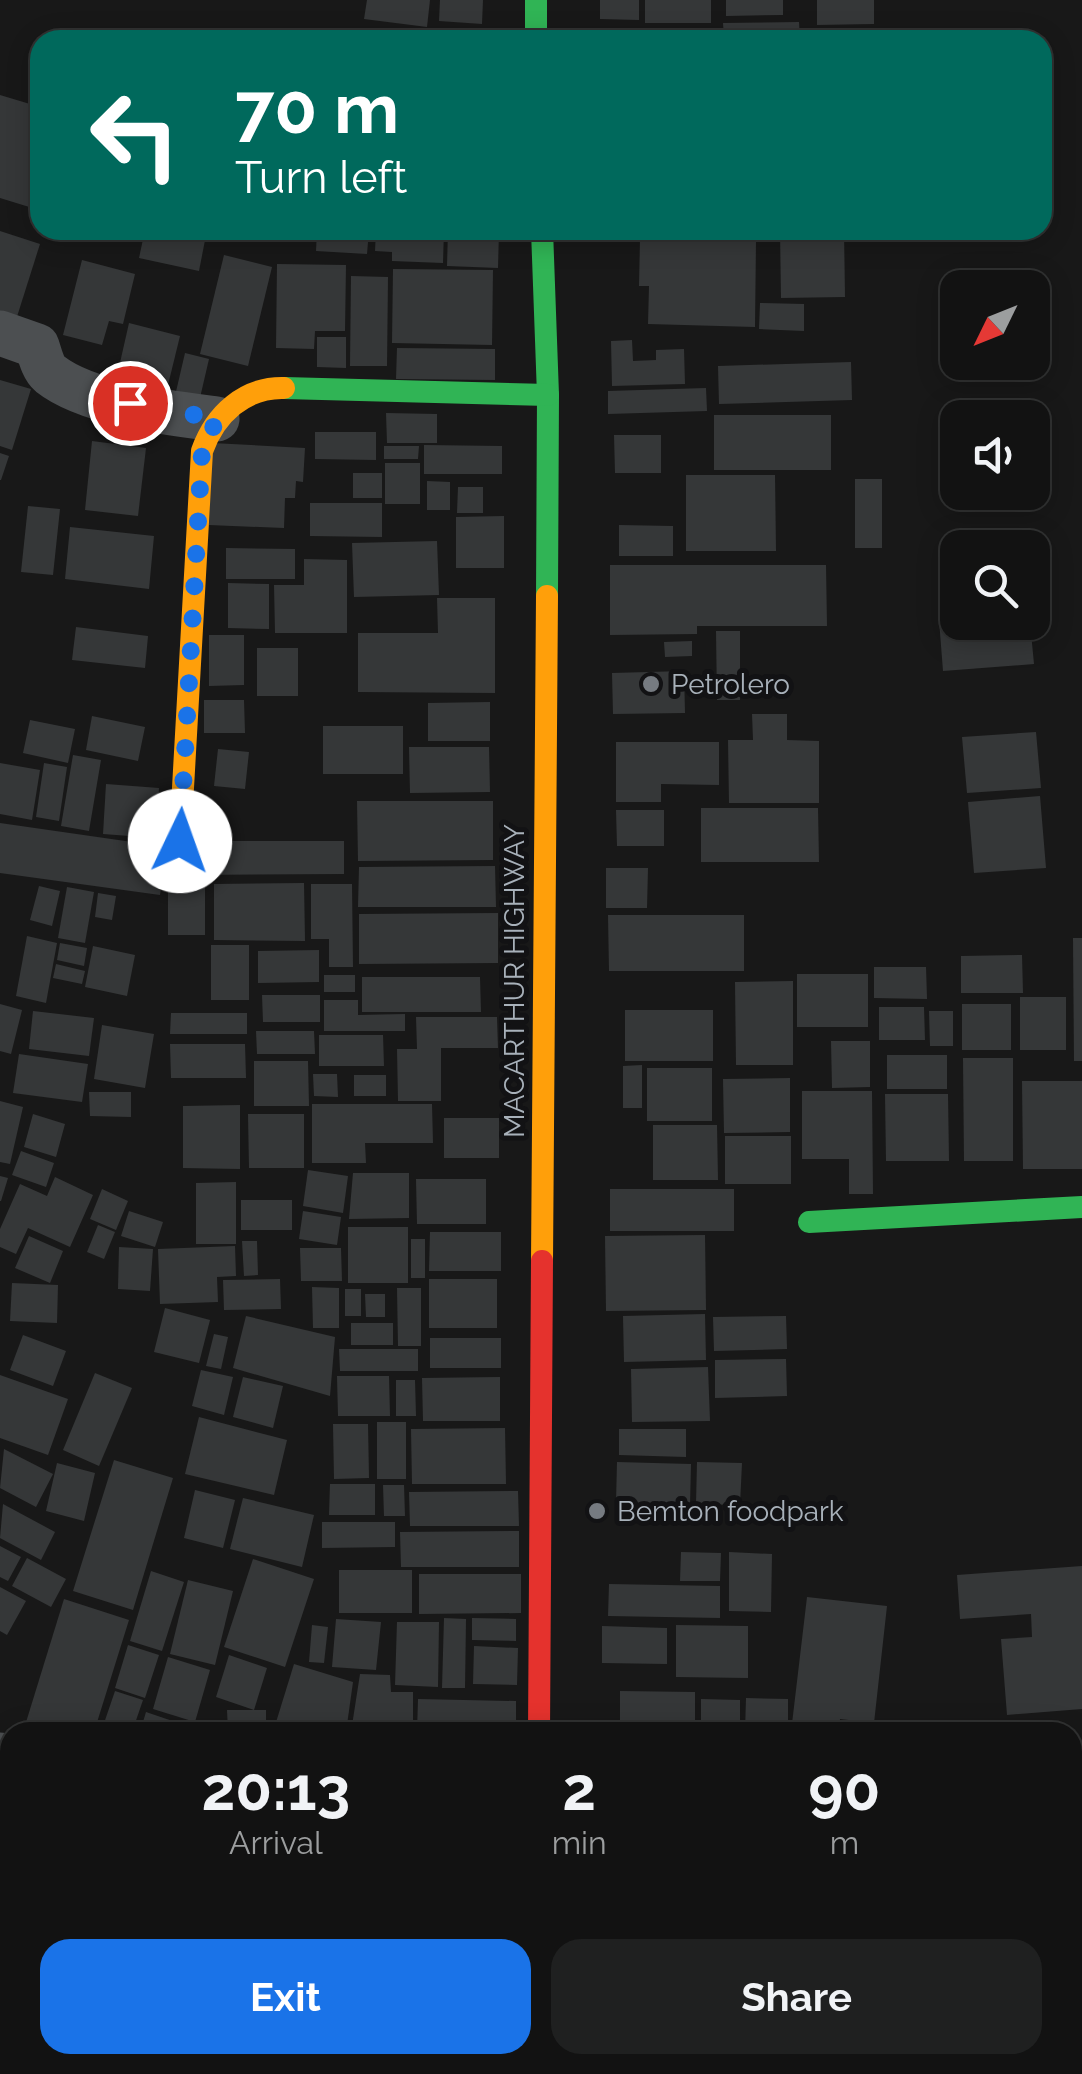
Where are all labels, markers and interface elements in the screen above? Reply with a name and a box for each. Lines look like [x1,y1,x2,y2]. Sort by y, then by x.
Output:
text: 70 m [235,67,399,149]
icon: left [70,70,200,200]
text: Turn left [235,151,407,204]
north arrow [940,270,1050,380]
map controls [940,270,1050,640]
pin [88,361,173,446]
icon: arrive [103,376,158,431]
button: sound [940,400,1050,510]
button: search [940,530,1050,640]
place label: Petrolero [671,668,790,701]
marker: Petrolero [640,673,662,695]
position arrow [128,789,232,893]
street label: MACARTHUR HIGHWAY [498,824,531,1138]
place label: Bemton foodpark [617,1495,844,1528]
marker: Bemton foodpark [586,1500,608,1522]
text: 20:13 [202,1754,350,1824]
text: 2 [562,1754,596,1824]
text: 90 [808,1754,880,1824]
text: Arrival [229,1824,323,1861]
text: min [552,1824,607,1861]
text: m [830,1824,859,1861]
button: Exit [40,1939,531,2054]
button: Share [551,1939,1042,2054]

